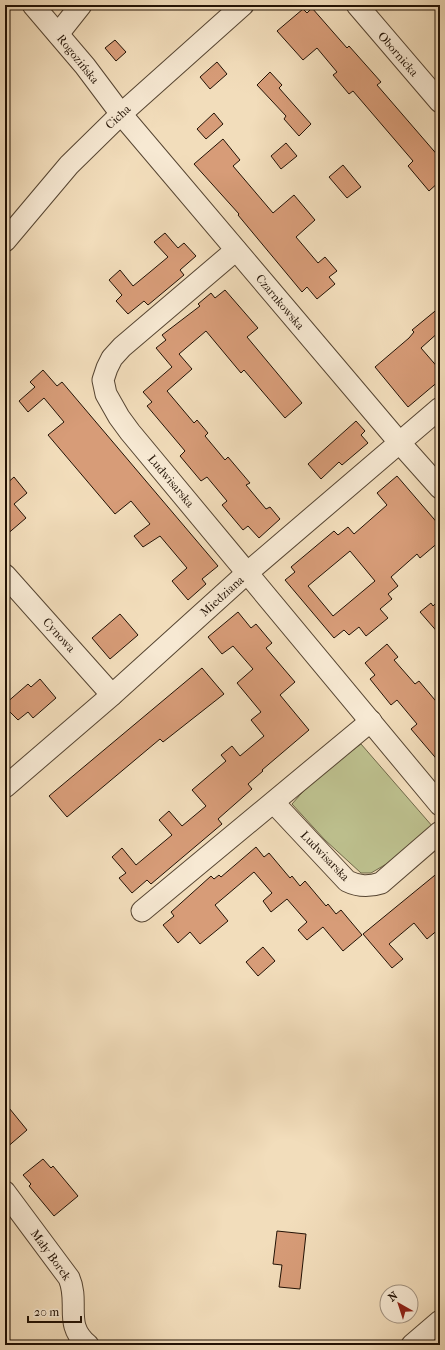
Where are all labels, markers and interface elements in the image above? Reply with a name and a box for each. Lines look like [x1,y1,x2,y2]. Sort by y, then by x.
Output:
street label: Obornicka [375,29,421,79]
street label: Rogozińska [54,32,102,87]
street label: Cicha [103,102,134,132]
street label: Czarnkowska [253,272,307,333]
street label: Ludwisarska [145,452,197,510]
street label: Miedziana [197,572,247,619]
street label: Cynowa [40,615,78,655]
street label: Ludwisarska [298,828,353,884]
street label: Mały Borek [28,1227,75,1284]
north arrow [379,1284,419,1324]
text: N [386,1289,401,1304]
scale bar [28,1298,81,1324]
text: 20 m [34,1305,59,1319]

